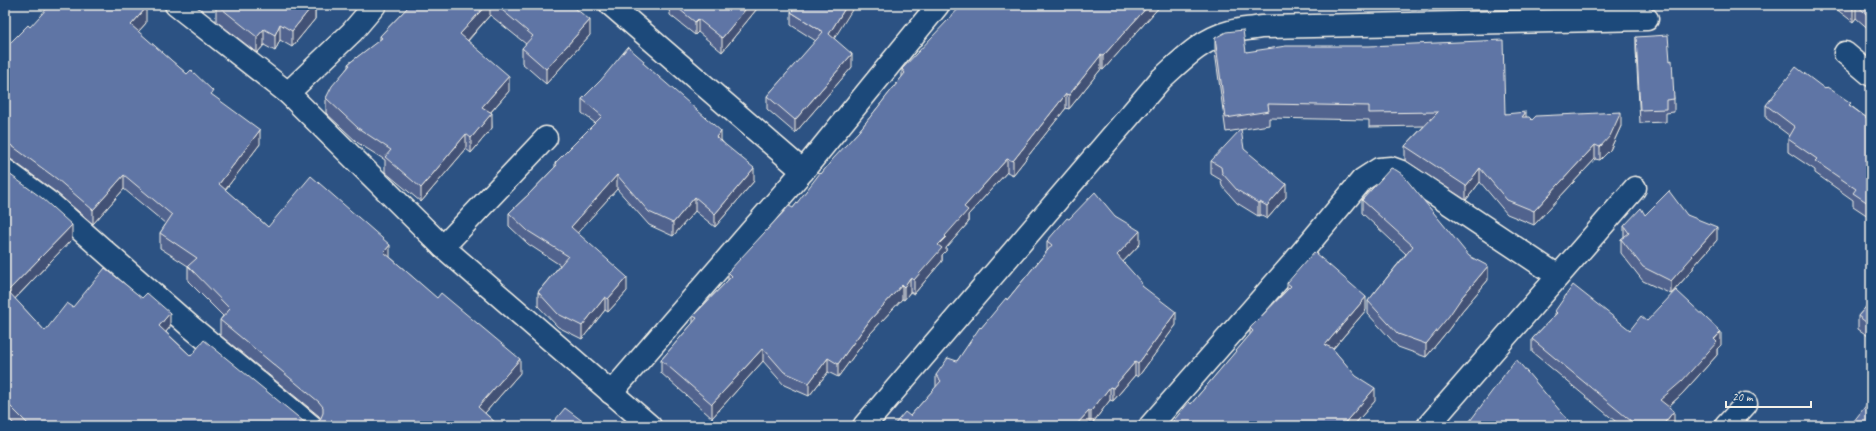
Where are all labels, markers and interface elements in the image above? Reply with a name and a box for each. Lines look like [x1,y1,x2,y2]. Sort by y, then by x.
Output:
scale bar [1726,383,1811,409]
text: 20 m [1732,389,1754,405]

